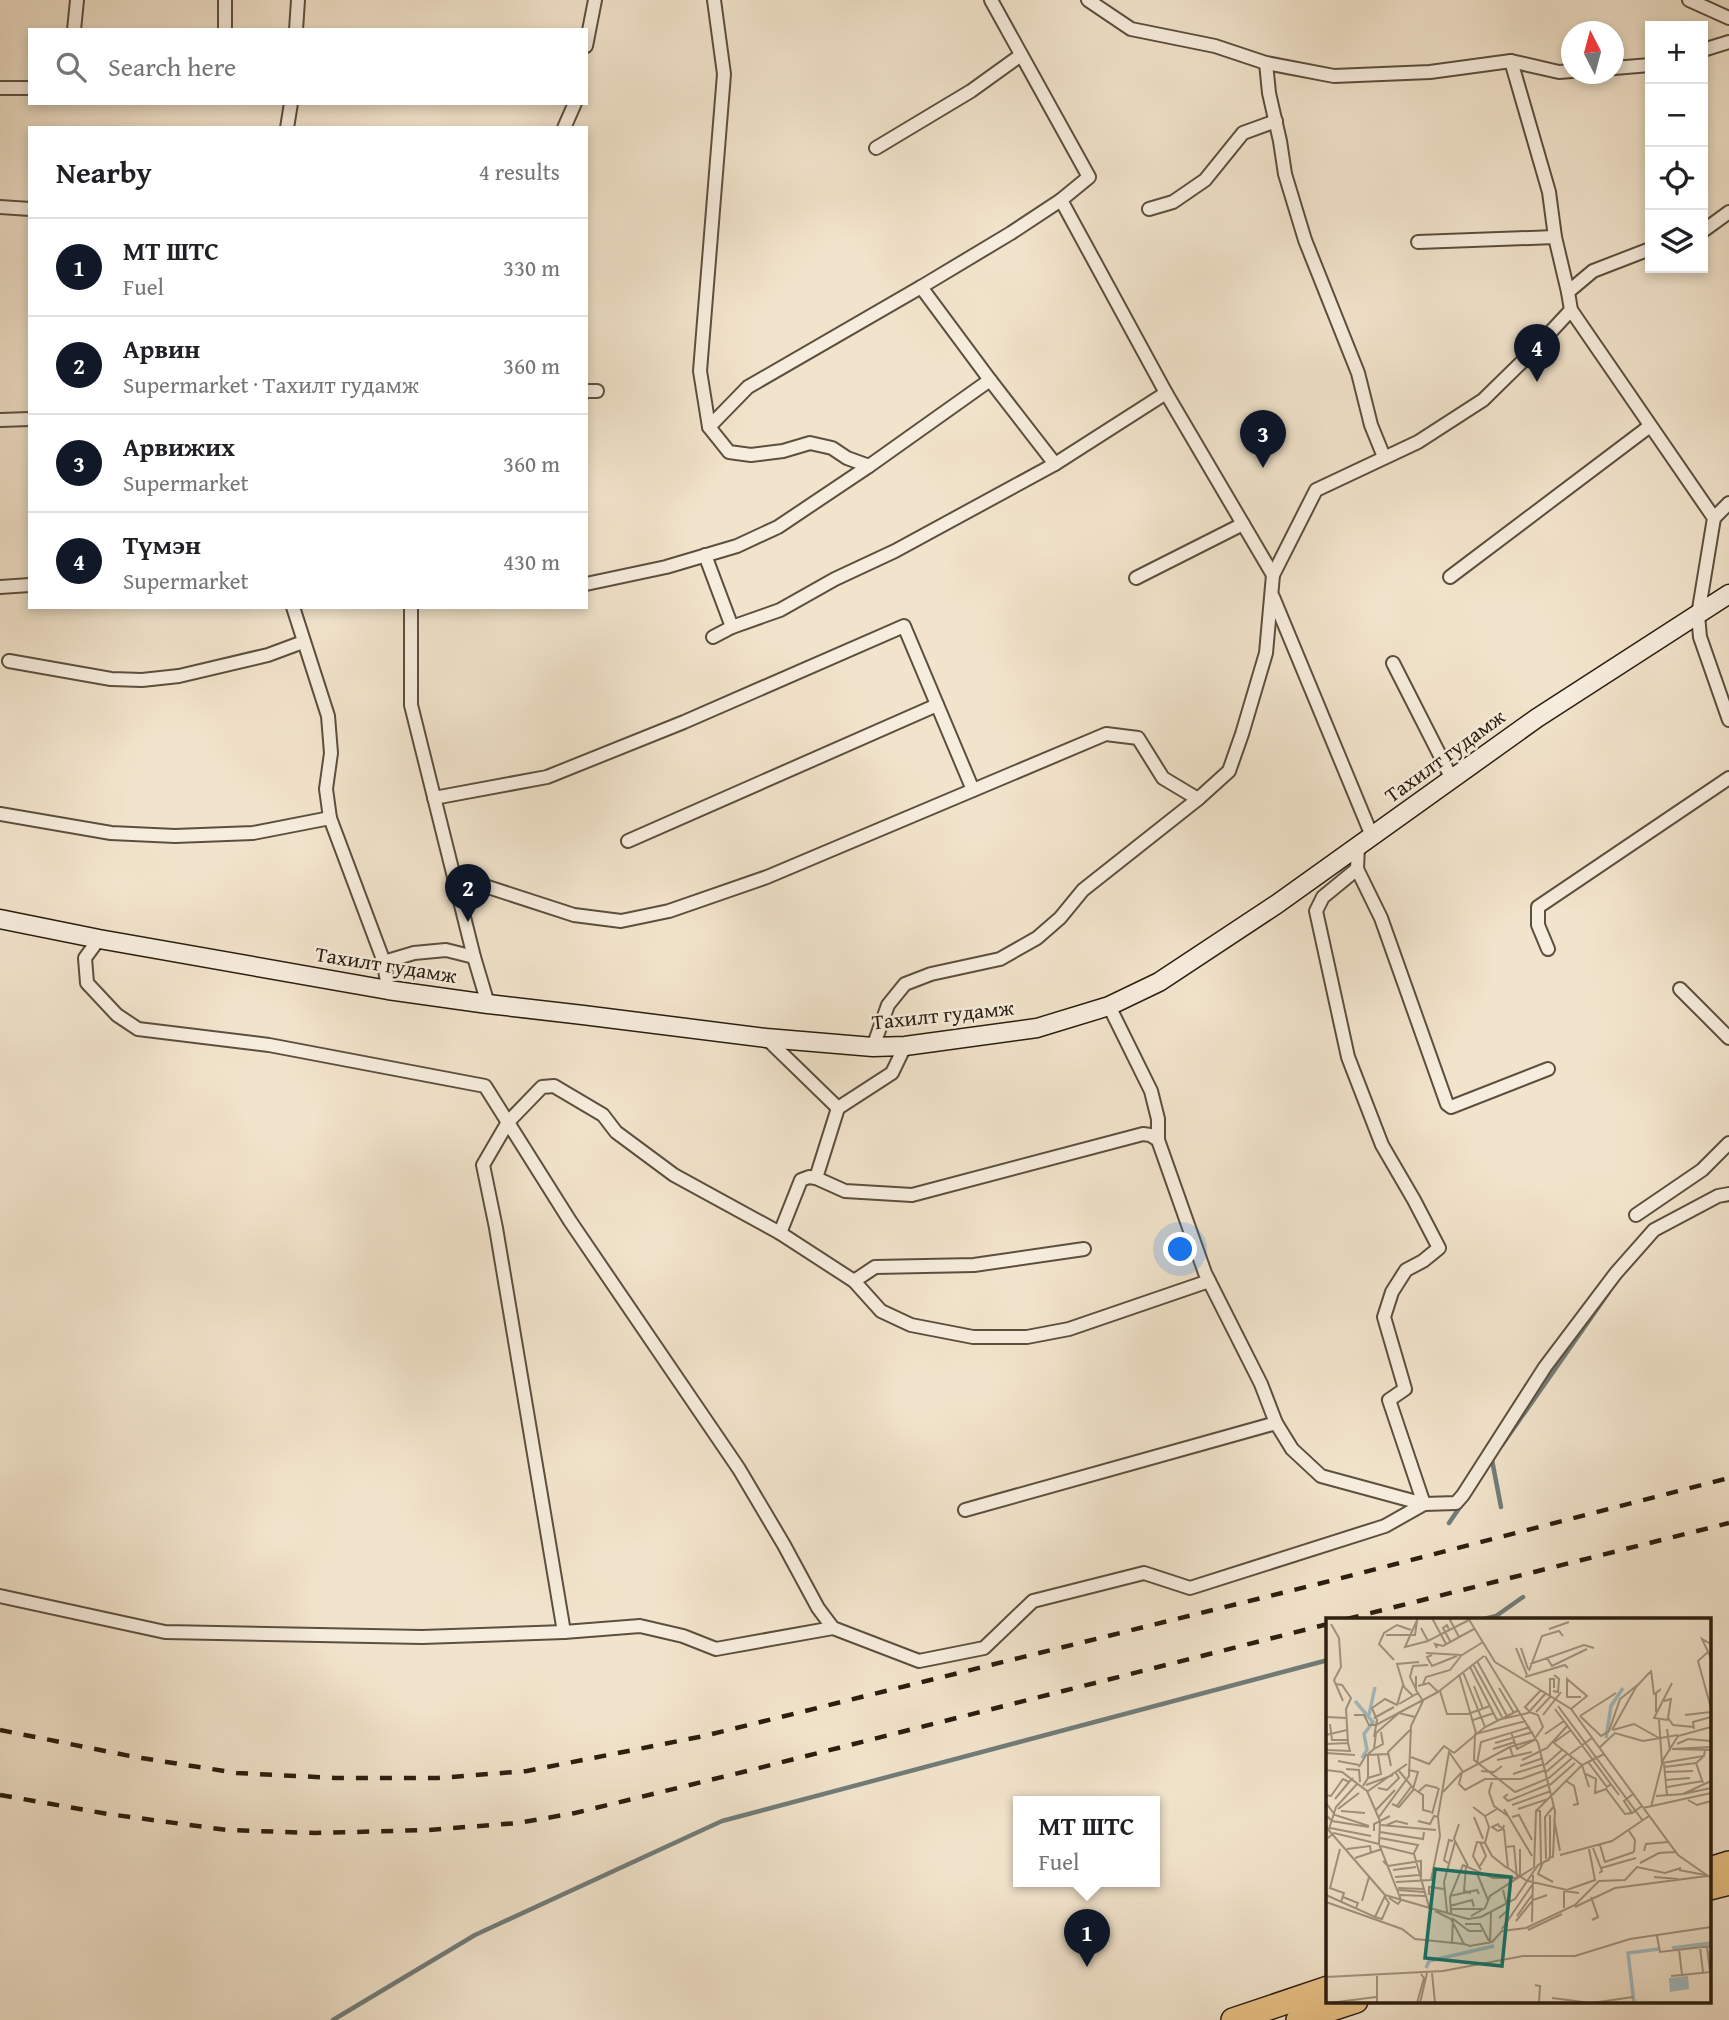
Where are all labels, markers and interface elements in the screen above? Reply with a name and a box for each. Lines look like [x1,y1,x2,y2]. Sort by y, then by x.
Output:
north arrow [1561,21,1624,84]
map controls [1645,21,1708,273]
button: + [1645,21,1708,84]
search box [28,28,588,105]
text: Search here [108,47,236,86]
icon: search [52,48,90,86]
button: − [1645,84,1708,147]
button: locate [1645,147,1708,210]
text: Nearby [56,150,152,194]
text: 4 results [479,155,560,188]
button: layers [1645,210,1708,273]
text: MT ШТС [123,231,219,270]
text: 1 [73,251,85,284]
text: 330 m [503,251,560,284]
text: Fuel [123,270,164,303]
pin: 4 [1514,324,1560,382]
text: Арвин [123,329,200,368]
text: 2 [73,349,85,382]
text: 360 m [503,349,560,382]
text: Supermarket · Тахилт гудамж [123,368,419,401]
pin: 3 [1240,410,1286,468]
text: Арвижих [123,427,235,466]
text: 3 [73,447,85,480]
text: 360 m [503,447,560,480]
text: Supermarket [123,466,249,499]
text: Түмэн [123,525,201,564]
text: 4 [73,545,85,578]
text: 430 m [503,545,560,578]
text: Supermarket [123,564,249,597]
street label: Тахилт гудамж [1378,701,1512,810]
pin: 2 [445,864,491,922]
street label: Тахилт гудамж [313,938,460,991]
street label: Тахилт гудамж [870,992,1016,1037]
your location [1163,1232,1197,1266]
inset map [1326,1618,1712,2002]
popup [1013,1796,1160,1887]
text: MT ШТС [1038,1806,1135,1845]
text: Fuel [1038,1845,1079,1878]
pin: 1 [1064,1909,1110,1967]

